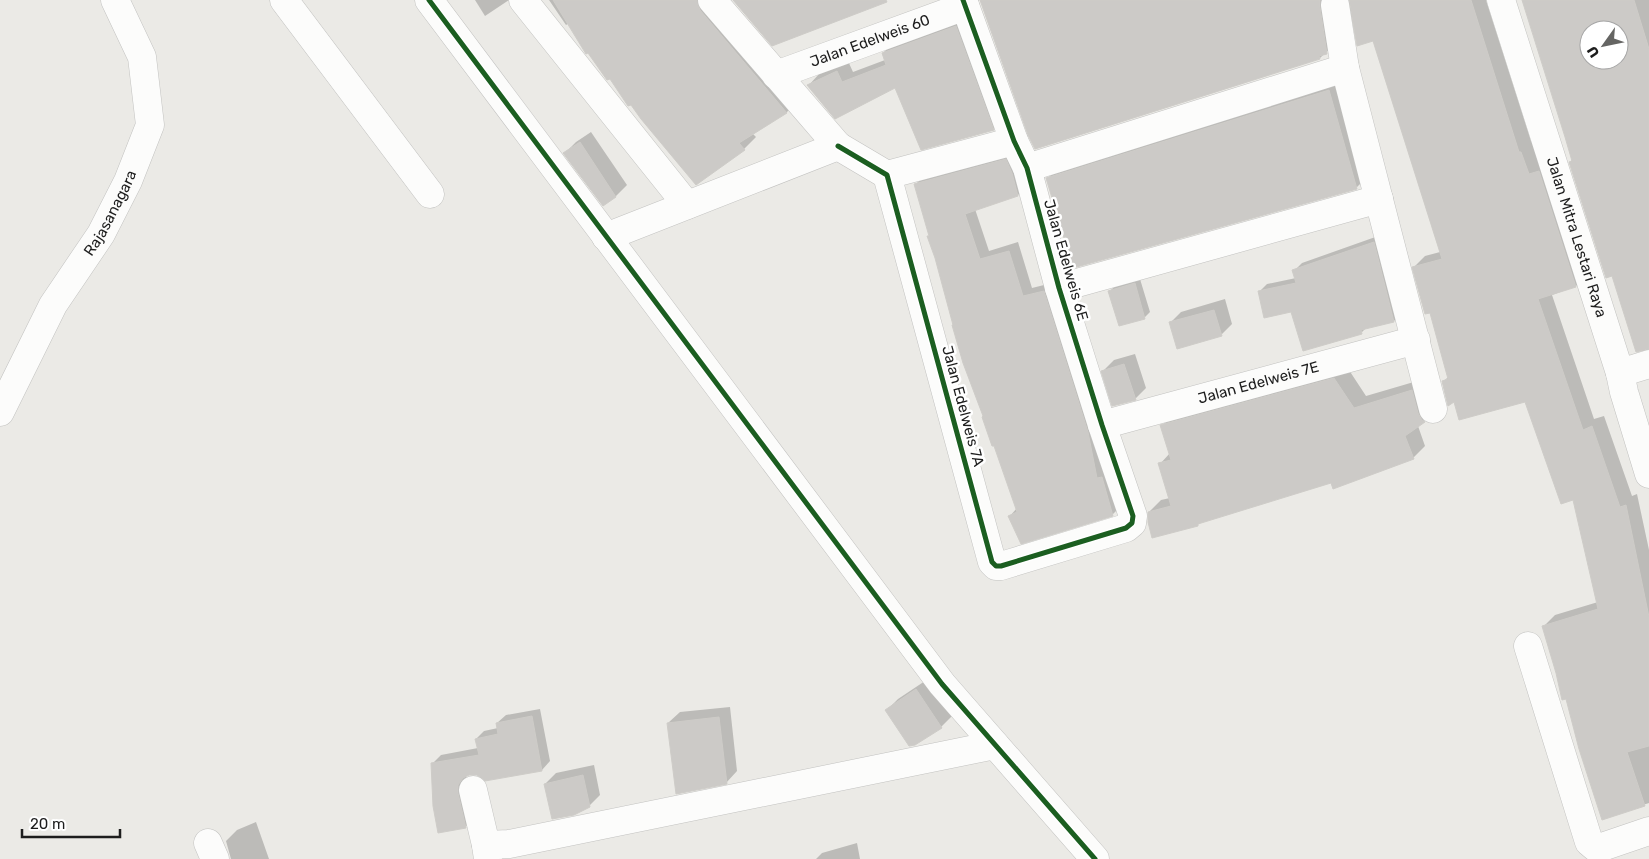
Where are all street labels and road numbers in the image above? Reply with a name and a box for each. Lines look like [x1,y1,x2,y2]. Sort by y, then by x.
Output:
street label: Jalan Edelweis 60 [808,11,932,71]
street label: Jalan Mitra Lestari Raya [1543,155,1611,320]
street label: Rajasanagara [80,168,140,259]
street label: Jalan Edelweis 6E [1040,197,1092,323]
street label: Jalan Edelweis 7A [938,344,988,468]
street label: Jalan Edelweis 7E [1196,358,1321,408]

